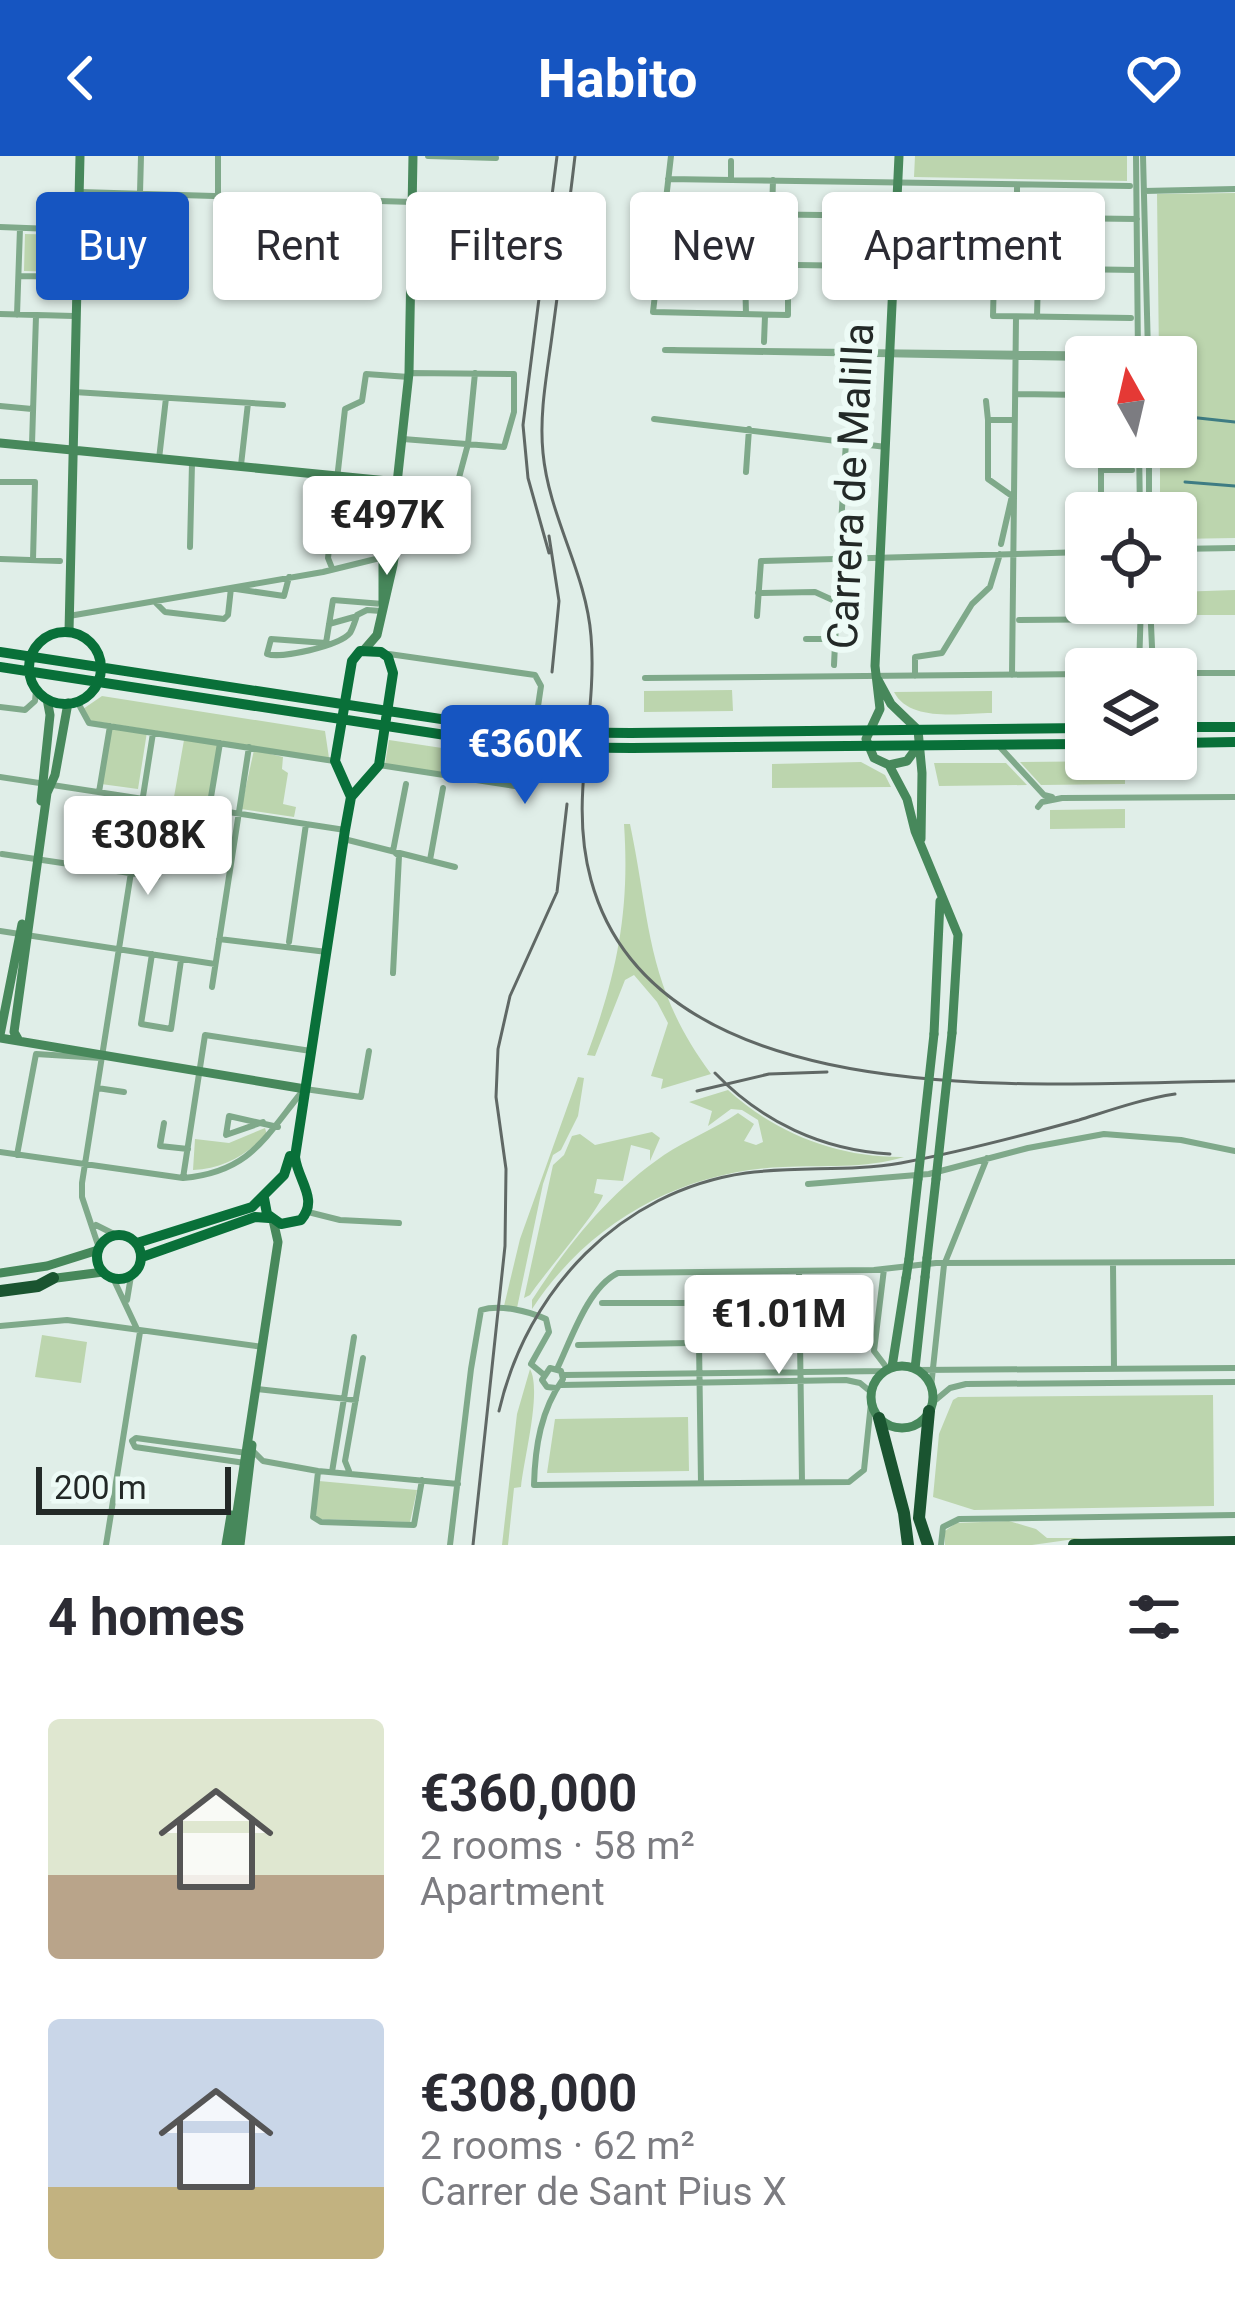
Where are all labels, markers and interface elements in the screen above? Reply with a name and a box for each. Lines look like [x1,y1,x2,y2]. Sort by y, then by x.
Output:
icon: back [48,45,114,111]
icon: heart [1121,45,1187,111]
text: Habito [538,47,697,110]
chip: Buy [36,192,189,300]
chip: Rent [213,192,382,300]
chip: Filters [406,192,606,300]
chip: New [630,192,798,300]
chip: Apartment [822,192,1105,300]
street label: Carrera de Malilla [817,322,884,650]
north arrow [1065,336,1197,468]
map controls [1065,336,1197,780]
pin: €497K [303,476,471,578]
text: €497K [330,492,444,538]
button: locate [1065,492,1197,624]
button: layers [1065,648,1197,780]
pin: €360K [441,705,609,807]
text: €360K [468,721,582,767]
pin: €308K [64,796,232,898]
text: €308K [91,812,205,858]
pin: €1.01M [681,1275,877,1377]
text: €1.01M [712,1291,846,1337]
scale bar [36,1461,231,1514]
text: 200 m [54,1468,147,1507]
icon: filters [1121,1584,1187,1650]
text: 4 homes [48,1588,245,1647]
text: €360,000 [420,1764,637,1823]
icon: home [144,1767,288,1911]
text: 2 rooms · 58 m² [420,1823,695,1869]
text: Apartment [420,1869,605,1915]
text: €308,000 [420,2064,637,2123]
icon: home [144,2067,288,2211]
text: 2 rooms · 62 m² [420,2123,695,2169]
text: Carrer de Sant Pius X [420,2169,787,2215]

